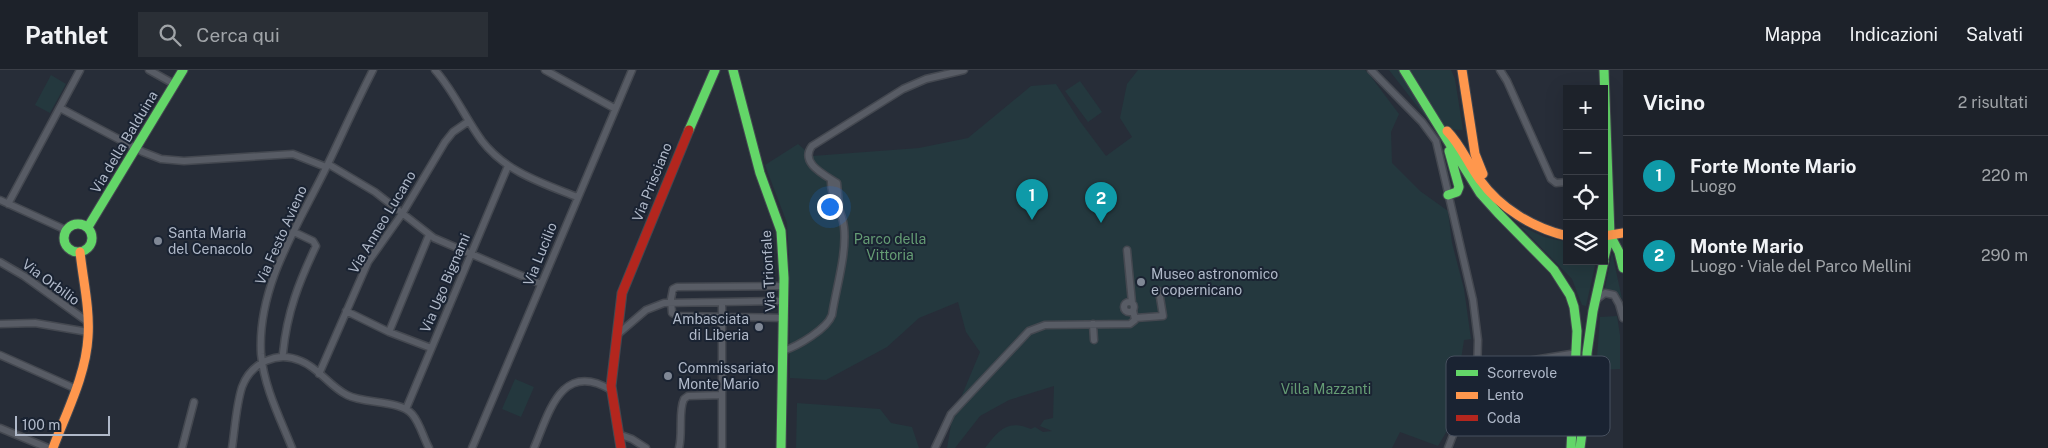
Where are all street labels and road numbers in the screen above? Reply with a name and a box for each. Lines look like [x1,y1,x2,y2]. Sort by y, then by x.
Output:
street label: Via della Balduina [87,88,161,196]
street label: Via Prisciano [629,140,675,224]
street label: Via Anneo Lucano [345,168,419,276]
street label: Via Festo Avieno [252,183,310,287]
street label: Via Lucilio [520,220,560,288]
street label: Via Trionfale [758,230,778,312]
street label: Via Ugo Bignami [417,231,473,335]
street label: Via Orbilio [19,256,83,308]

